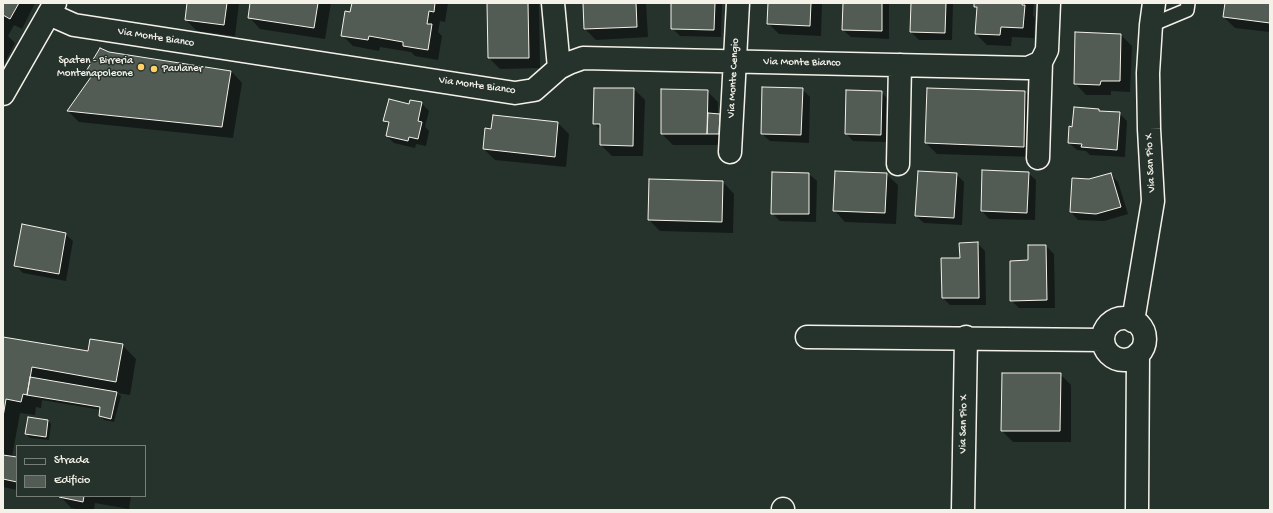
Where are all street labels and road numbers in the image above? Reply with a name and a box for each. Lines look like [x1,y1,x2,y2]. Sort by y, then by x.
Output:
street label: Via Monte Bianco [117,25,195,51]
street label: Via Monte Cengio [725,38,743,118]
street label: Via Monte Bianco [763,56,841,70]
street label: Via Monte Bianco [438,74,516,98]
street label: Via San Pio X [1143,133,1159,193]
street label: Via San Pio X [957,394,971,454]

